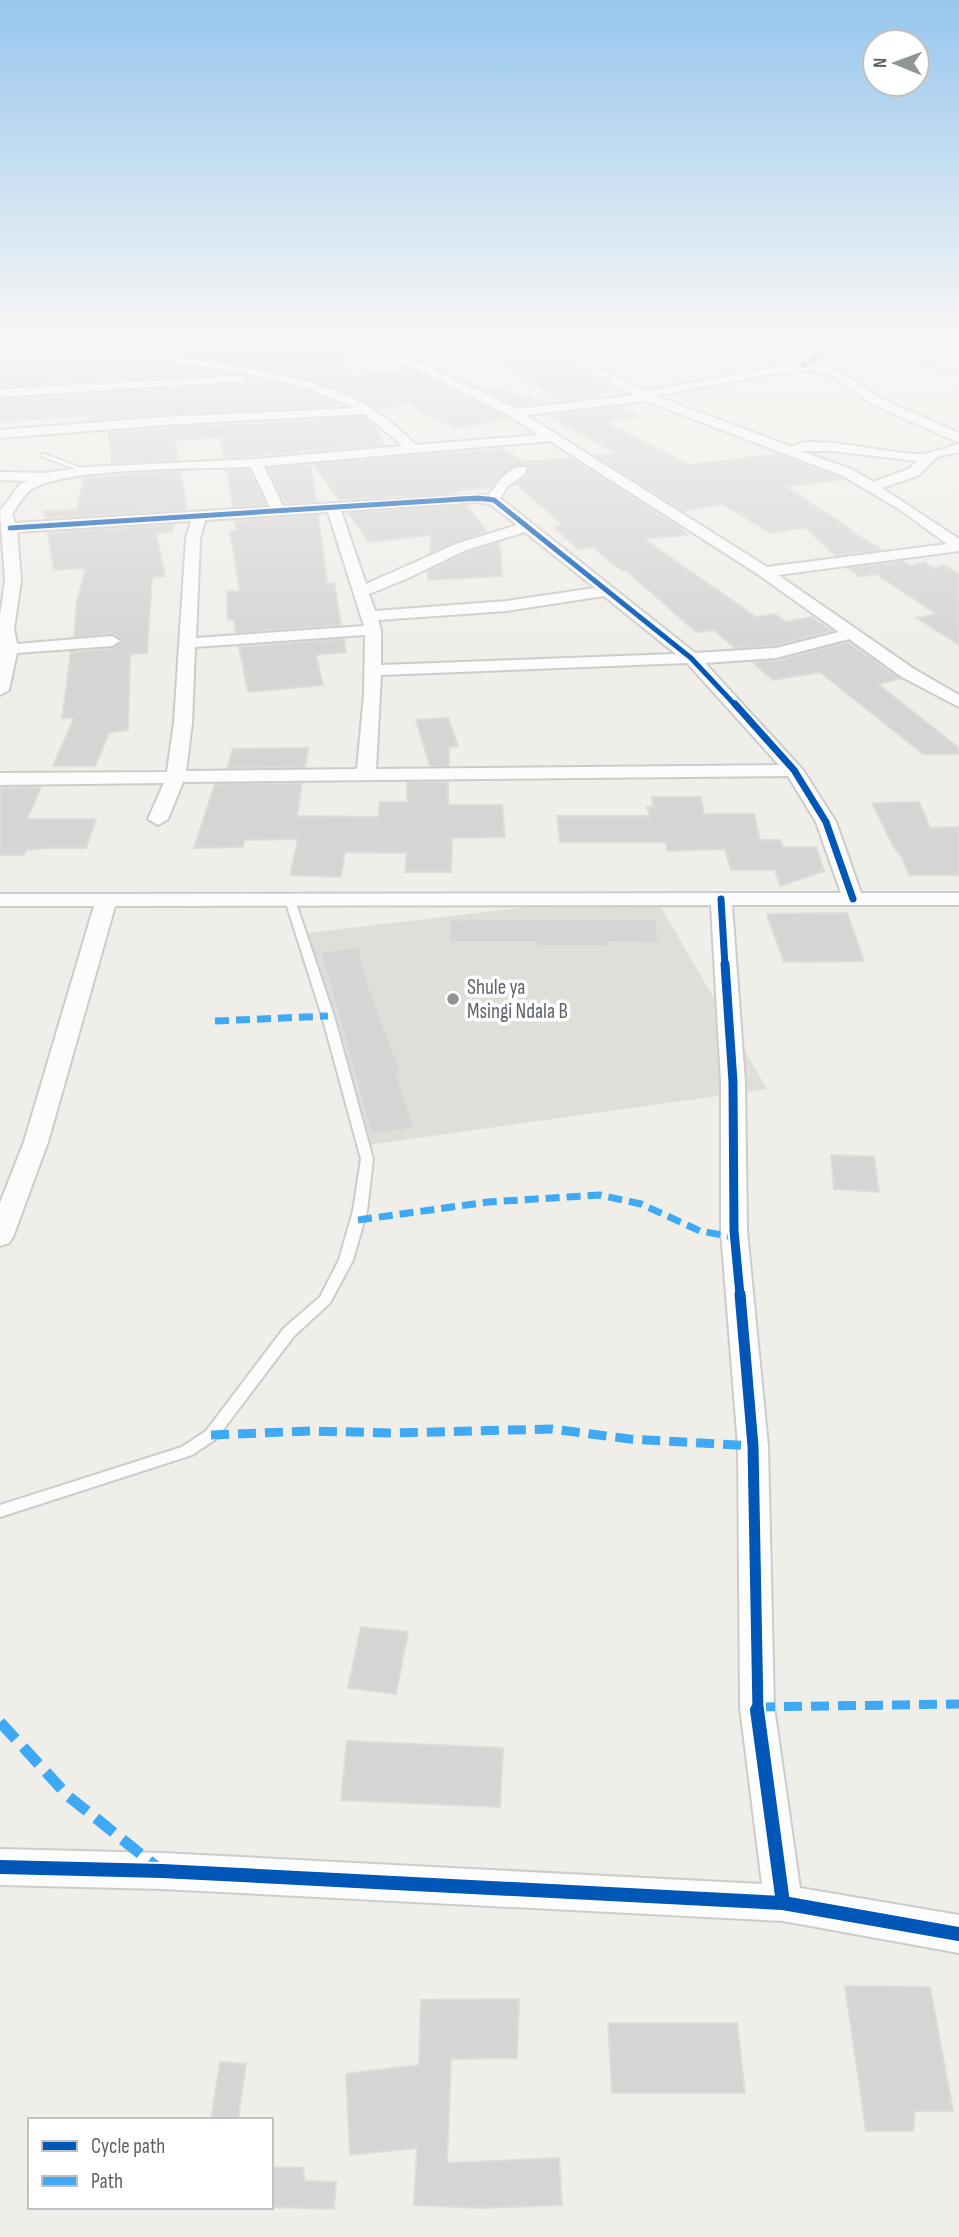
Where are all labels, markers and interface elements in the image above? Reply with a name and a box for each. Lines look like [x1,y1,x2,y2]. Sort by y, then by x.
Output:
north arrow [861,28,931,98]
text: N [869,57,892,68]
place label: Shule ya Msingi Ndala B [467,975,568,1024]
marker: Shule ya Msingi Ndala B [445,991,461,1007]
legend [28,2118,273,2209]
text: Cycle path [91,2134,165,2159]
text: Path [91,2169,123,2194]

